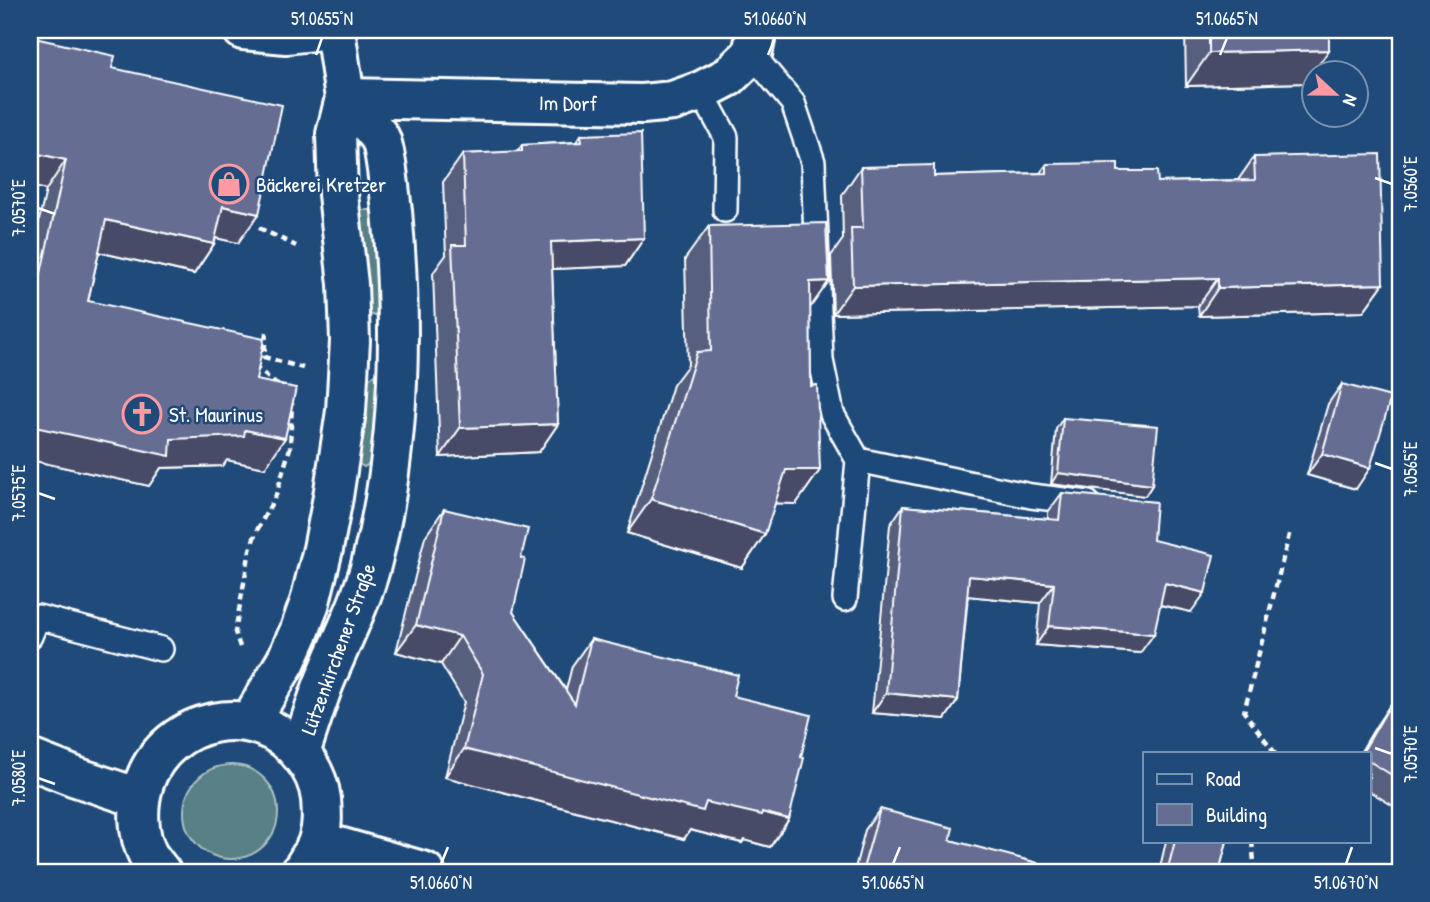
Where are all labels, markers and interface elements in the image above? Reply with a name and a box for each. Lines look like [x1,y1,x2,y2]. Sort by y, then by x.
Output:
text: 51.0655°N [291,6,353,31]
text: 51.0660°N [744,6,806,31]
text: 51.0665°N [1196,6,1258,31]
north arrow [1300,60,1370,130]
street label: Im Dorf [539,88,598,118]
text: N [1337,91,1365,110]
text: 7.0560°E [1398,156,1423,212]
shop icon: Bäckerei Kretzer [208,163,250,205]
place label: Bäckerei Kretzer [256,170,386,199]
text: 7.0570°E [6,179,31,237]
church icon: St. Maurinus [121,393,163,435]
place label: St. Maurinus [169,400,263,429]
text: 7.0565°E [1398,441,1423,497]
text: 7.0575°E [6,464,31,522]
street label: Lützenkirchener Straße [294,559,382,739]
text: 7.0570°E [1398,725,1423,783]
text: 7.0580°E [6,750,31,806]
legend [1143,752,1370,842]
text: Road [1206,764,1240,793]
text: Building [1206,800,1267,829]
text: 51.0660°N [410,870,472,895]
text: 51.0665°N [862,870,924,895]
text: 51.0670°N [1314,870,1378,895]

